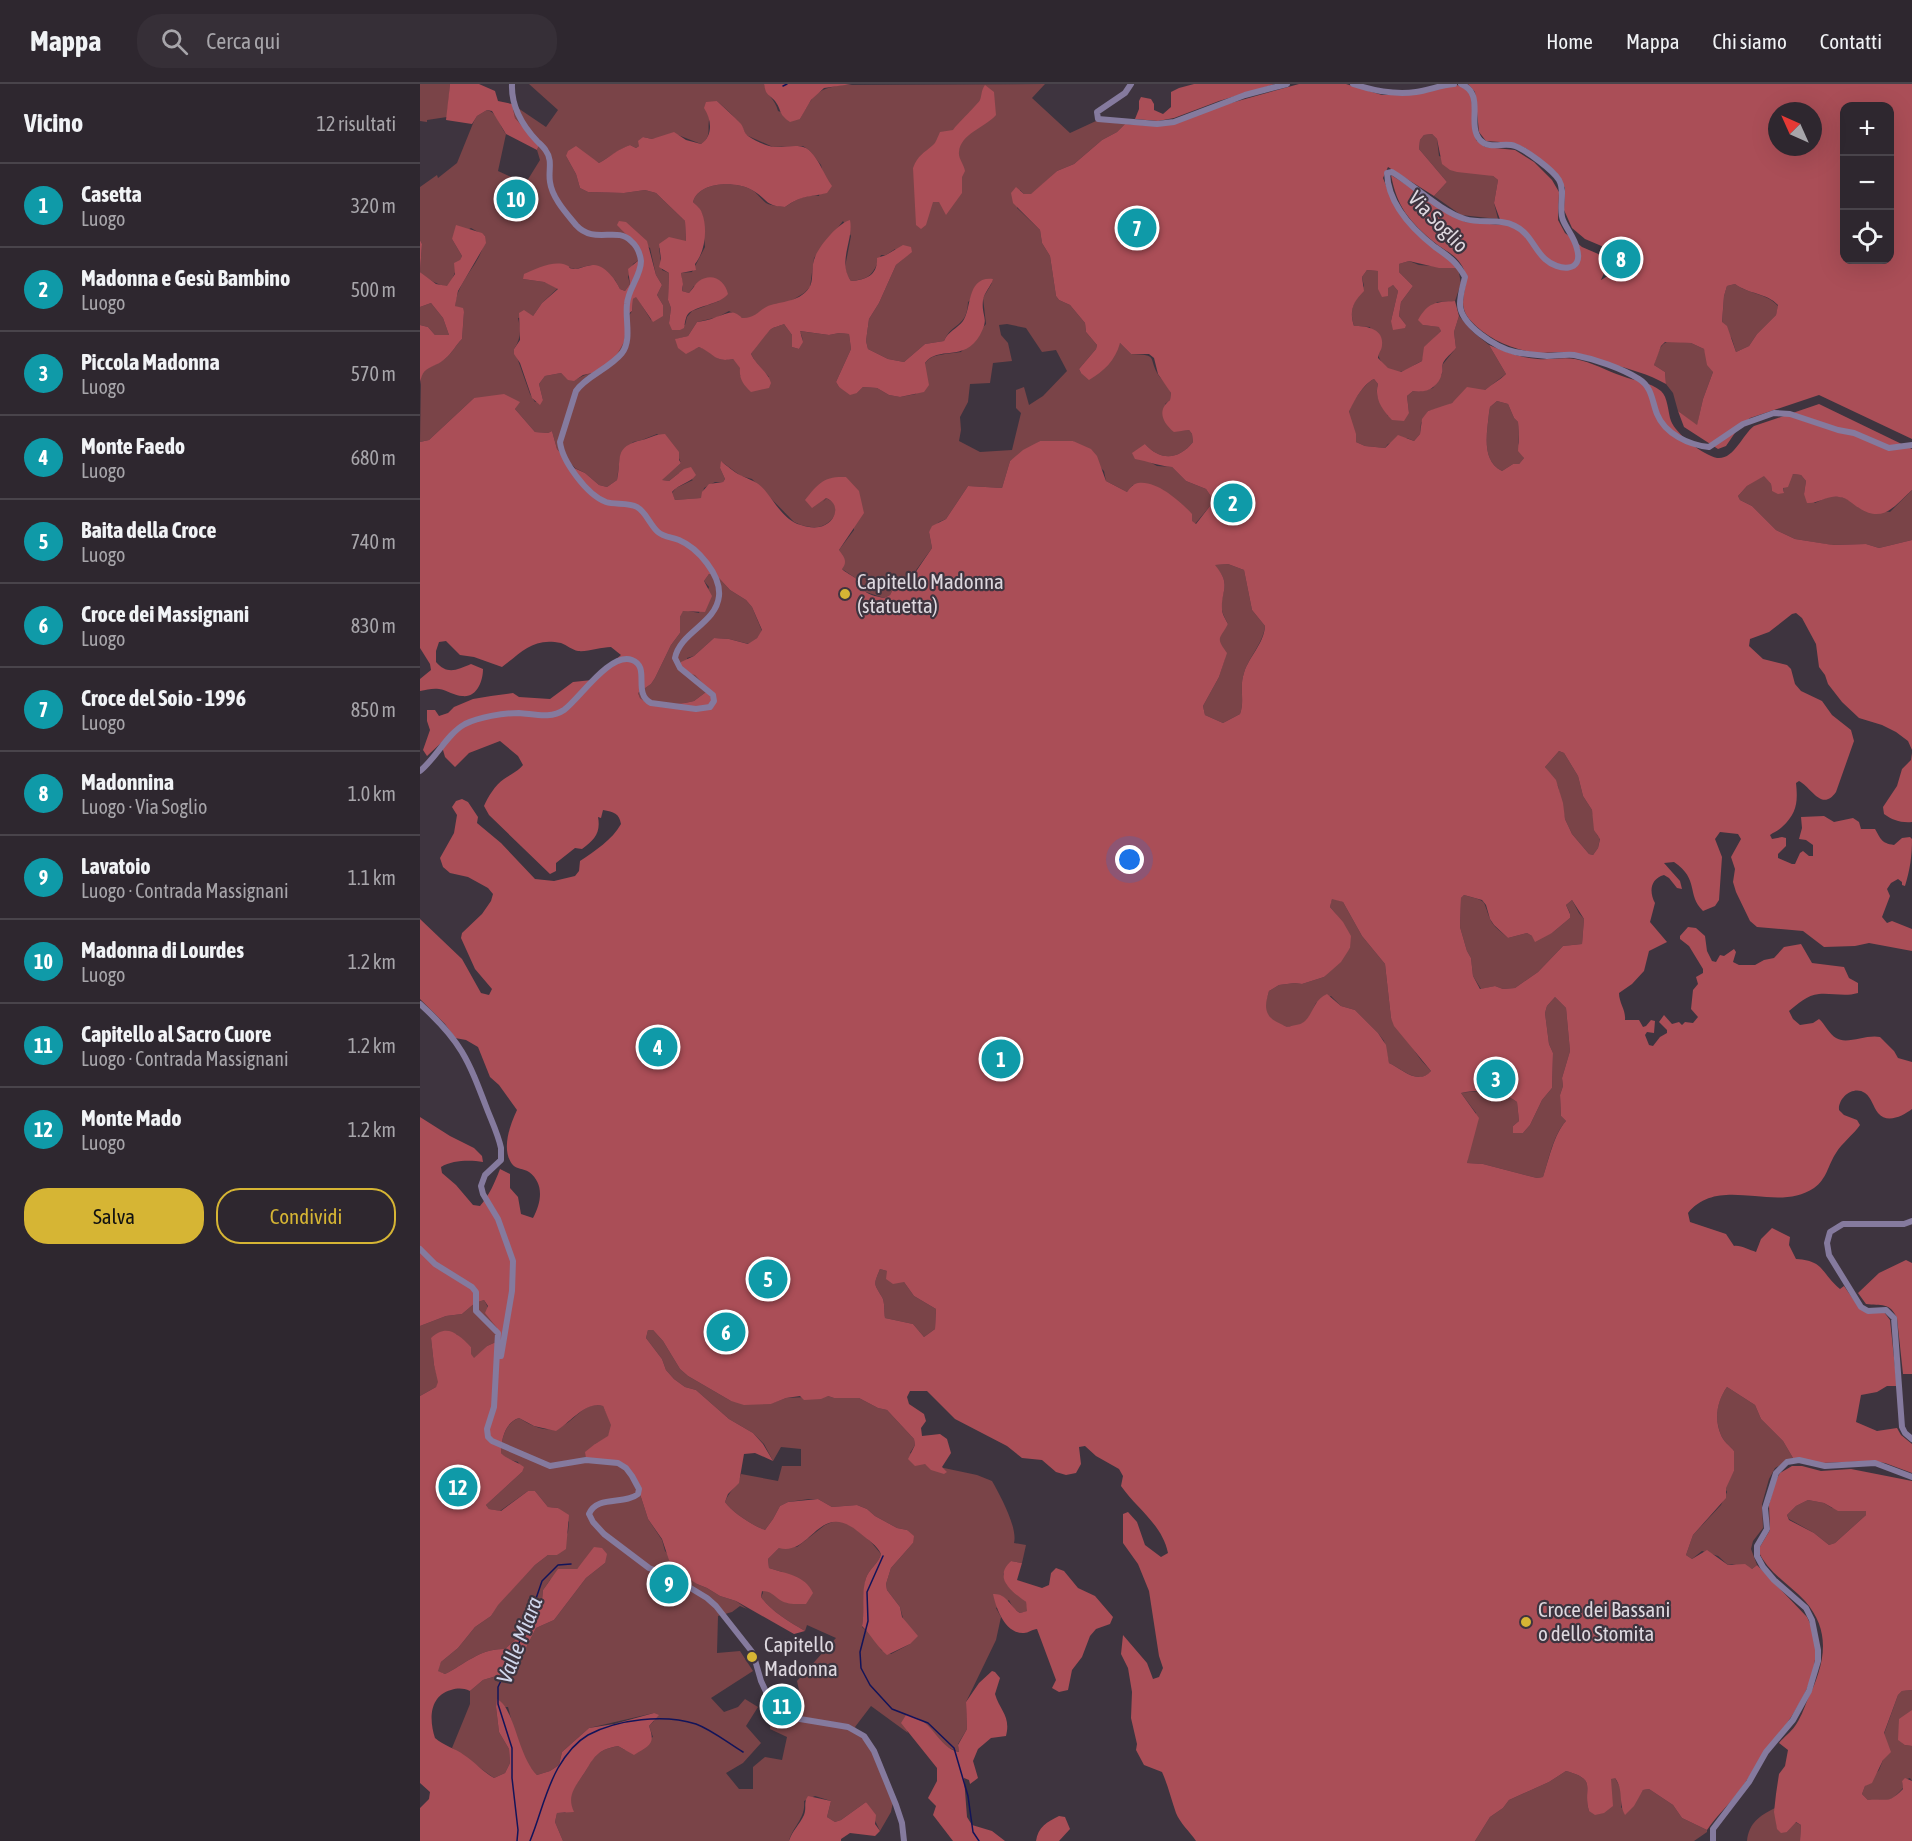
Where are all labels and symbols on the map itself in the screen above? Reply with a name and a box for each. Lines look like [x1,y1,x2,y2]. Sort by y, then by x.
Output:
north arrow [1768,102,1822,156]
pin: 10 [496,176,536,222]
street label: Via Soglio [1404,186,1474,257]
pin: 7 [1118,206,1156,250]
pin: 8 [1602,236,1640,282]
pin: 2 [1214,480,1252,526]
place label: Capitello Madonna (statuetta) [857,569,1004,617]
marker: Capitello Madonna (statuetta) [838,587,852,601]
your location [1115,845,1144,874]
pin: 4 [638,1024,678,1070]
pin: 1 [982,1036,1020,1082]
pin: 3 [1476,1056,1516,1102]
pin: 5 [748,1256,788,1302]
pin: 6 [706,1310,746,1354]
pin: 12 [438,1464,477,1510]
pin: 9 [650,1562,688,1606]
water label: Valle Miara [491,1593,547,1687]
place label: Croce dei Bassani o dello Stomita [1538,1597,1670,1645]
marker: Croce dei Bassani o dello Stomita [1519,1615,1533,1629]
place label: Capitello Madonna [764,1632,838,1680]
marker: Capitello Madonna [745,1650,759,1664]
pin: 11 [762,1684,802,1728]

